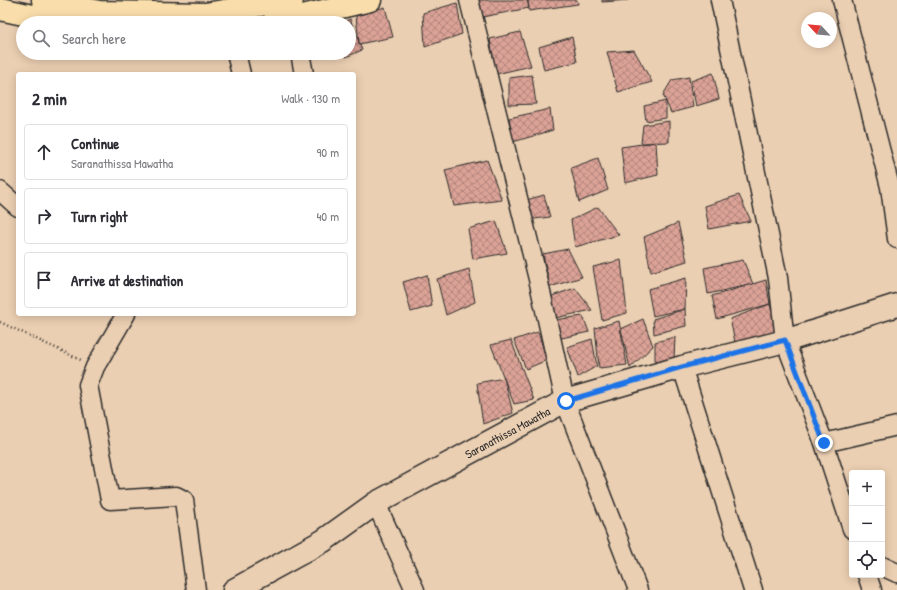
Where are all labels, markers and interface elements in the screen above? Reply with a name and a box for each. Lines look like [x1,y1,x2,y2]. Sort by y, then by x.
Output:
north arrow [801,12,837,48]
search box [16,16,356,60]
icon: search [30,27,52,49]
text: Search here [62,28,126,49]
text: 2 min [32,87,67,110]
text: Walk · 130 m [281,89,340,107]
text: Continue [71,133,119,154]
icon: ahead [33,141,55,163]
text: 90 m [317,143,339,161]
text: Saranathissa Mawatha [71,154,173,172]
icon: right [33,205,55,227]
text: Turn right [71,206,127,227]
text: 40 m [316,207,339,225]
icon: arrive [33,269,55,291]
text: Arrive at destination [71,270,183,291]
route start [557,392,575,410]
street label: Saranathissa Mawatha [462,402,553,462]
route end [815,434,833,452]
map controls [849,470,885,578]
button: + [849,470,885,506]
button: − [849,506,885,542]
button: locate [849,542,885,578]

